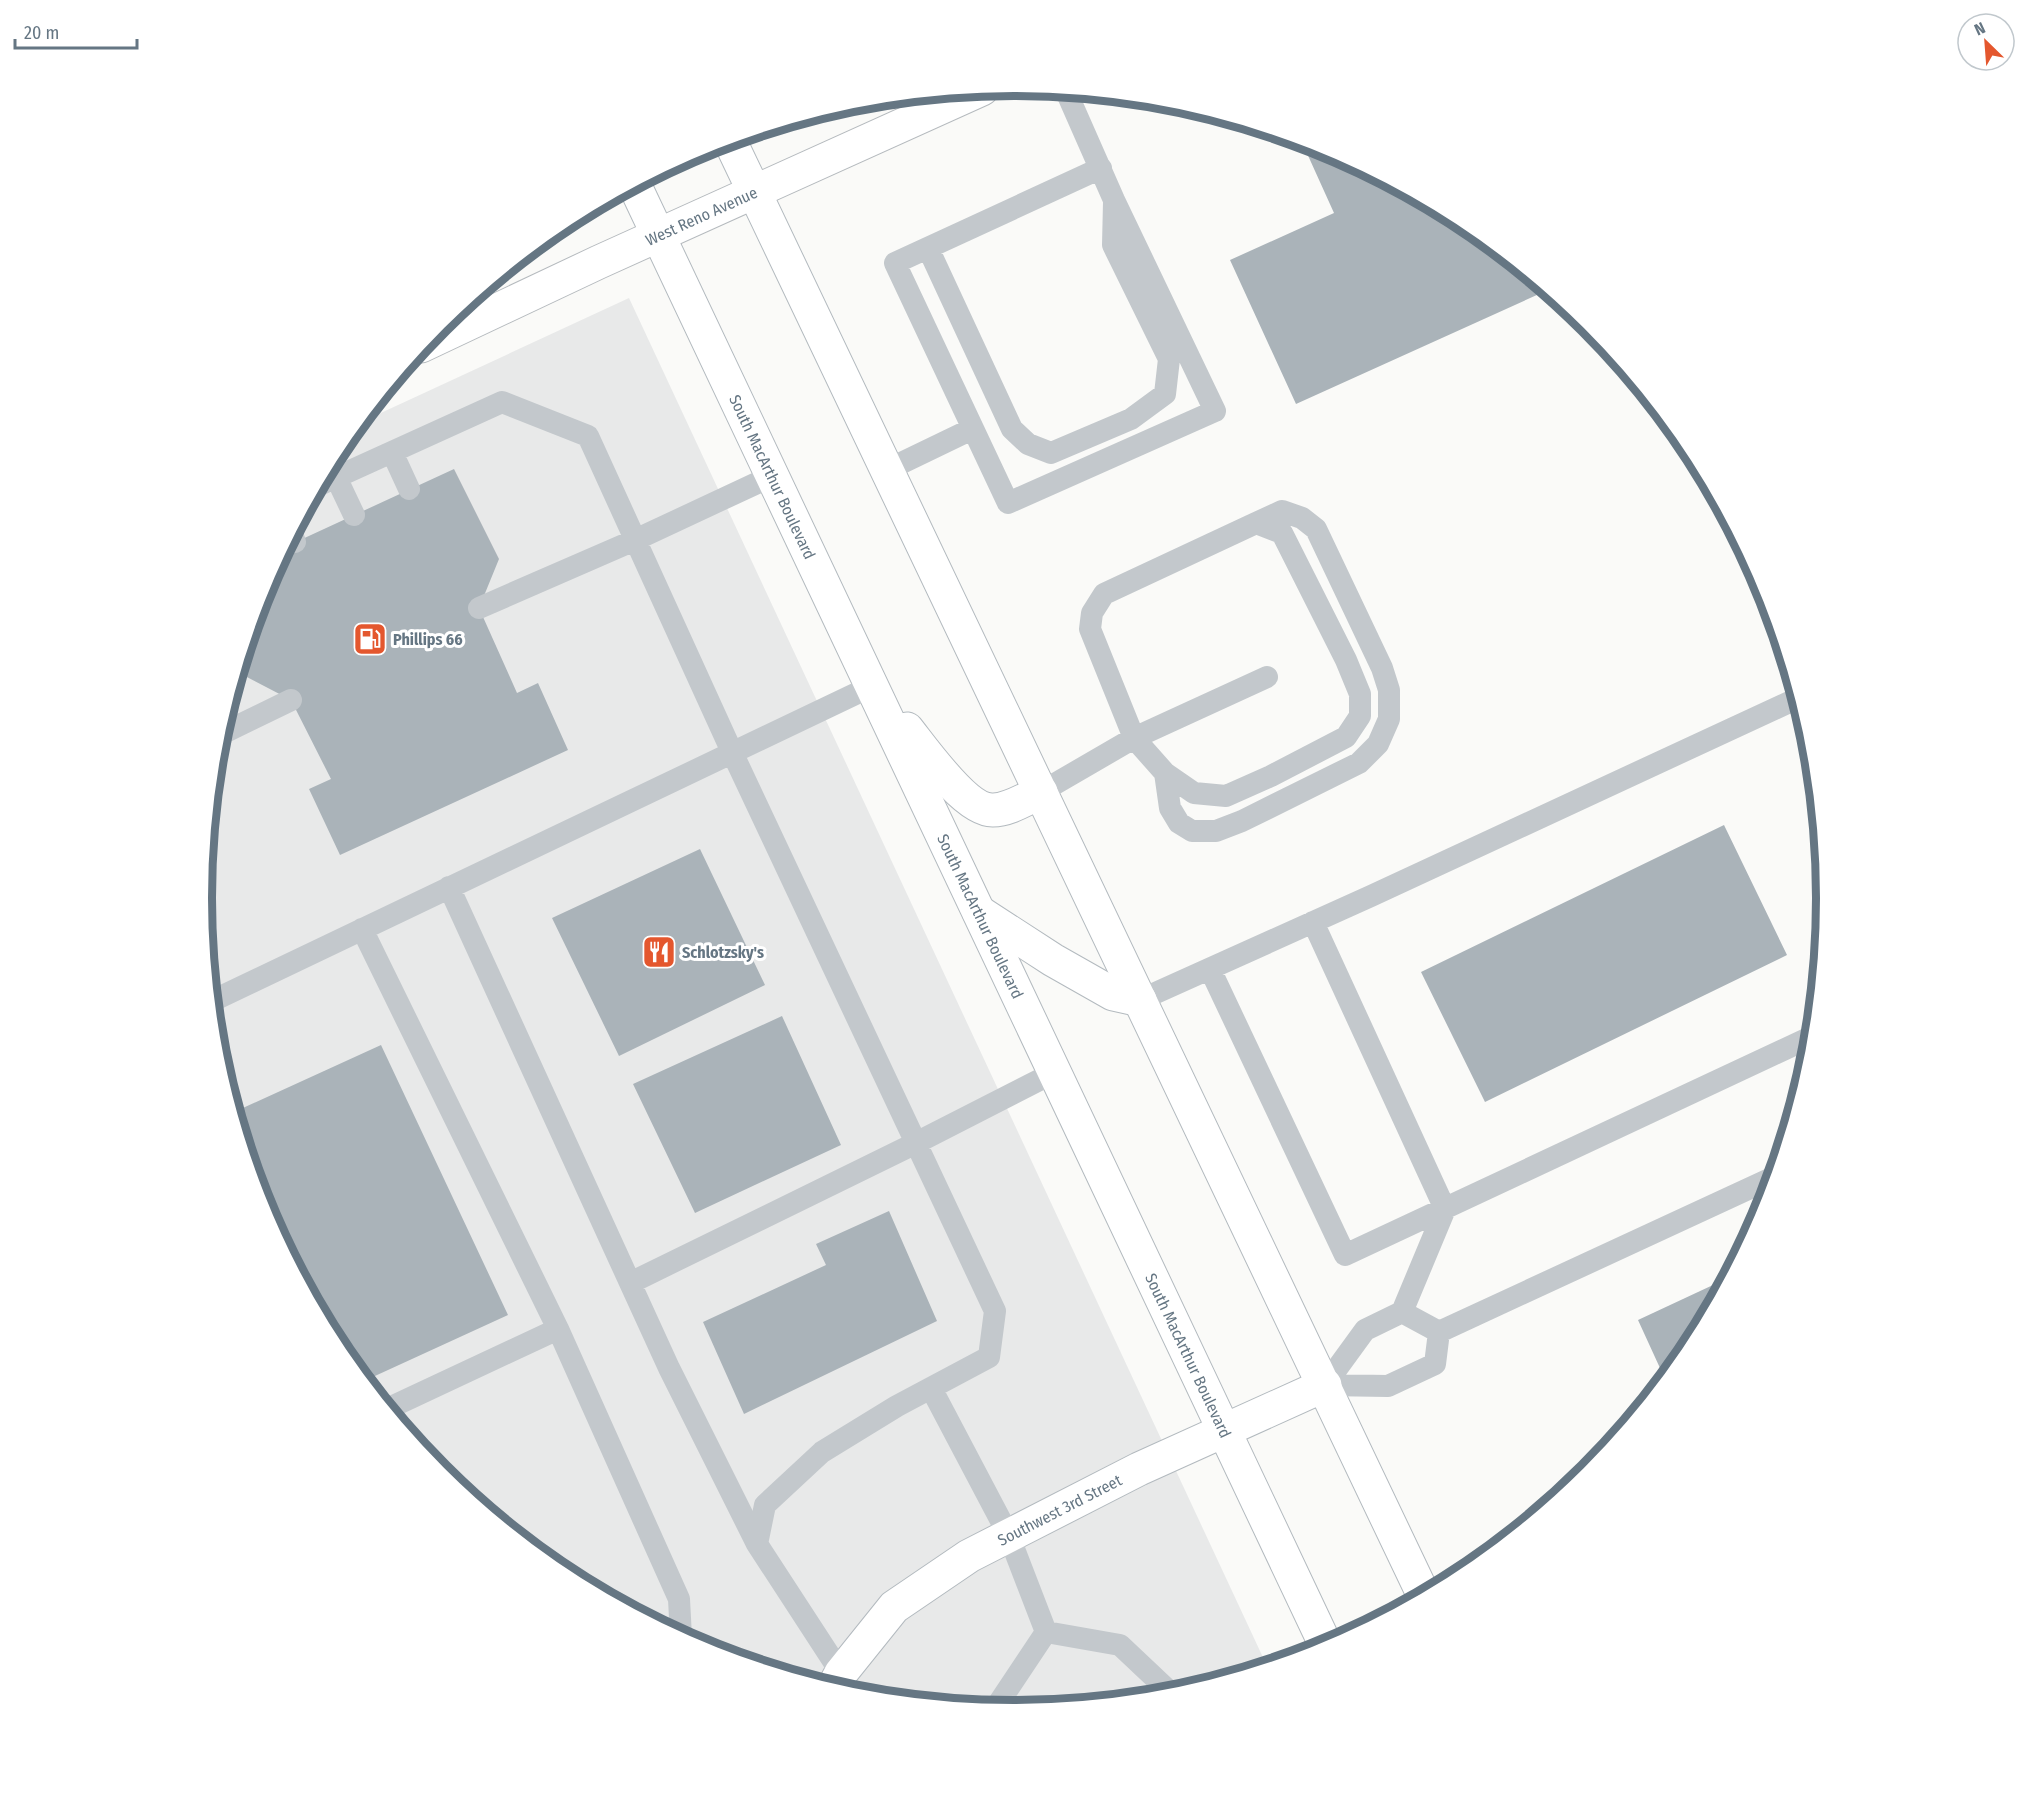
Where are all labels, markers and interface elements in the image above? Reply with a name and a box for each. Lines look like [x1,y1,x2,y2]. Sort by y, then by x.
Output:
scale bar [15,12,136,50]
north arrow [1956,12,2016,72]
text: N [1972,18,1988,39]
text: 20 m [24,22,59,44]
street label: West Reno Avenue [643,183,760,250]
street label: South MacArthur Boulevard [725,392,819,562]
fuel station icon: Phillips 66 [352,621,388,657]
place label: Phillips 66 [393,630,463,649]
street label: South MacArthur Boulevard [933,831,1027,1002]
restaurant icon: Schlotzsky's [641,934,677,970]
place label: Schlotzsky's [682,943,764,962]
street label: South MacArthur Boulevard [1141,1270,1235,1441]
street label: Southwest 3rd Street [995,1470,1126,1550]

